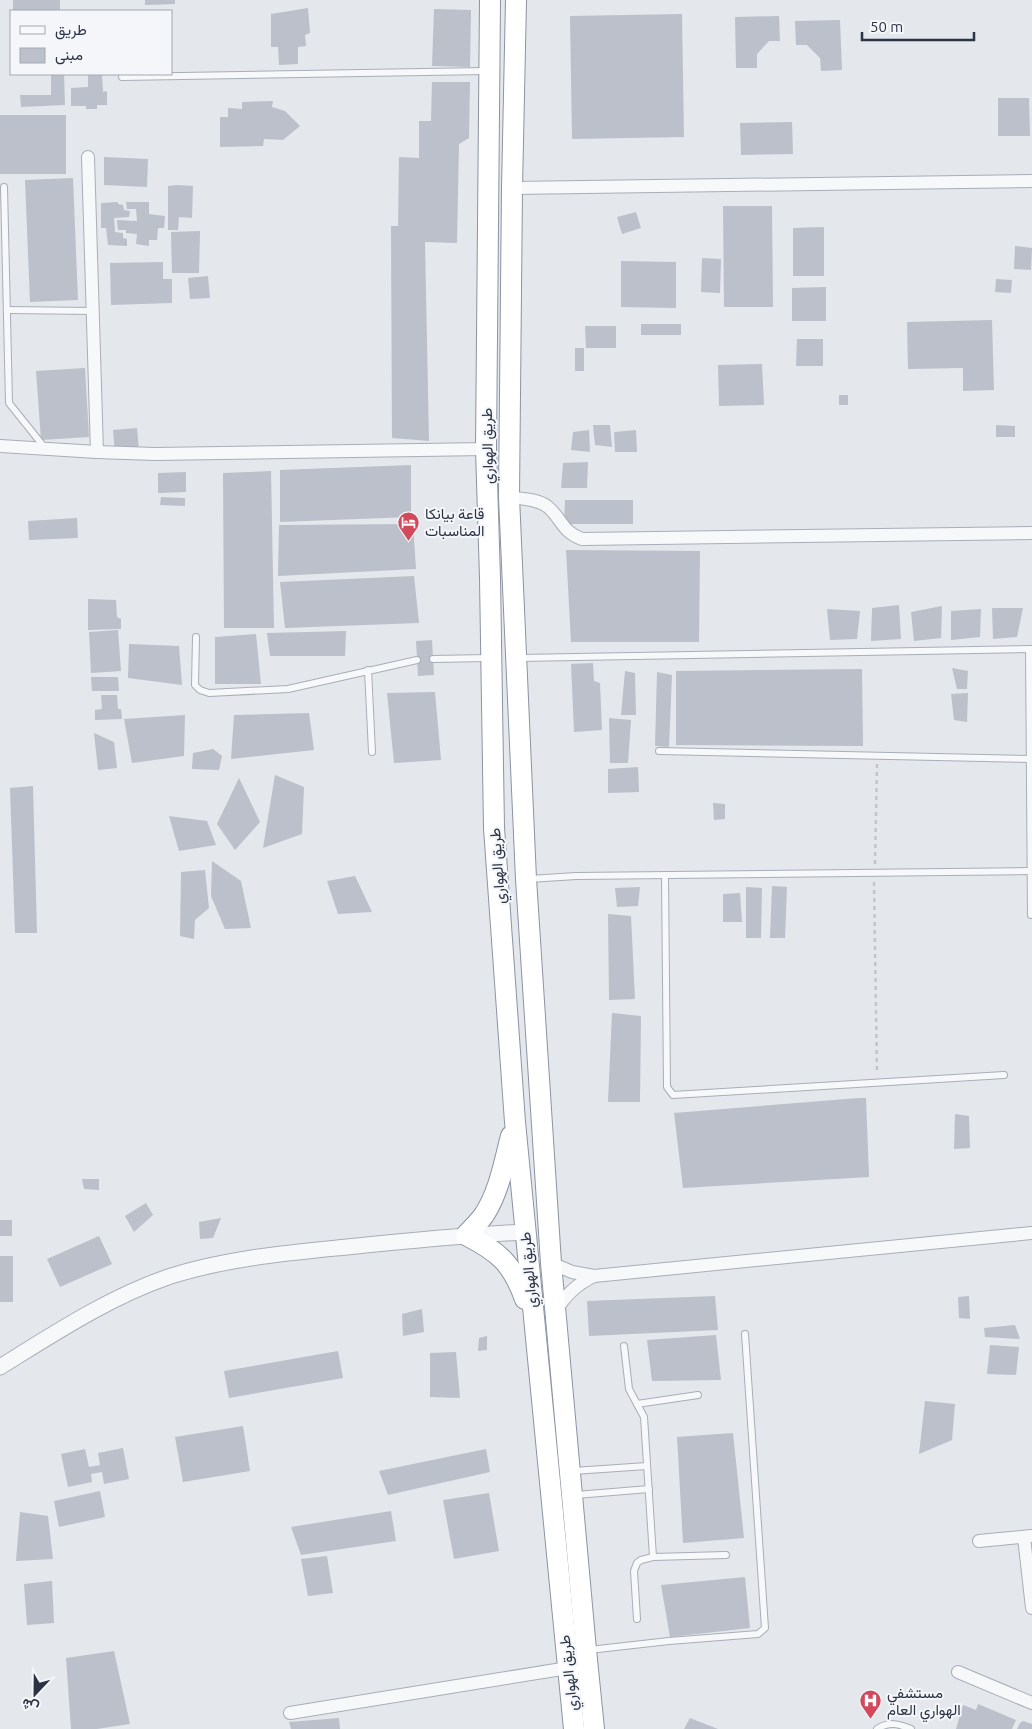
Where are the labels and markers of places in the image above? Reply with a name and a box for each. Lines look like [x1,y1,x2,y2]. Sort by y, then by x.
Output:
place label: قاعة بيانكا المناسبات [425,505,485,540]
hotel icon: قاعة بيانكا المناسبات [397,510,421,541]
place label: مستشفي الهواري العام [887,1684,961,1723]
hospital icon: مستشفي الهواري العام [859,1689,883,1720]

